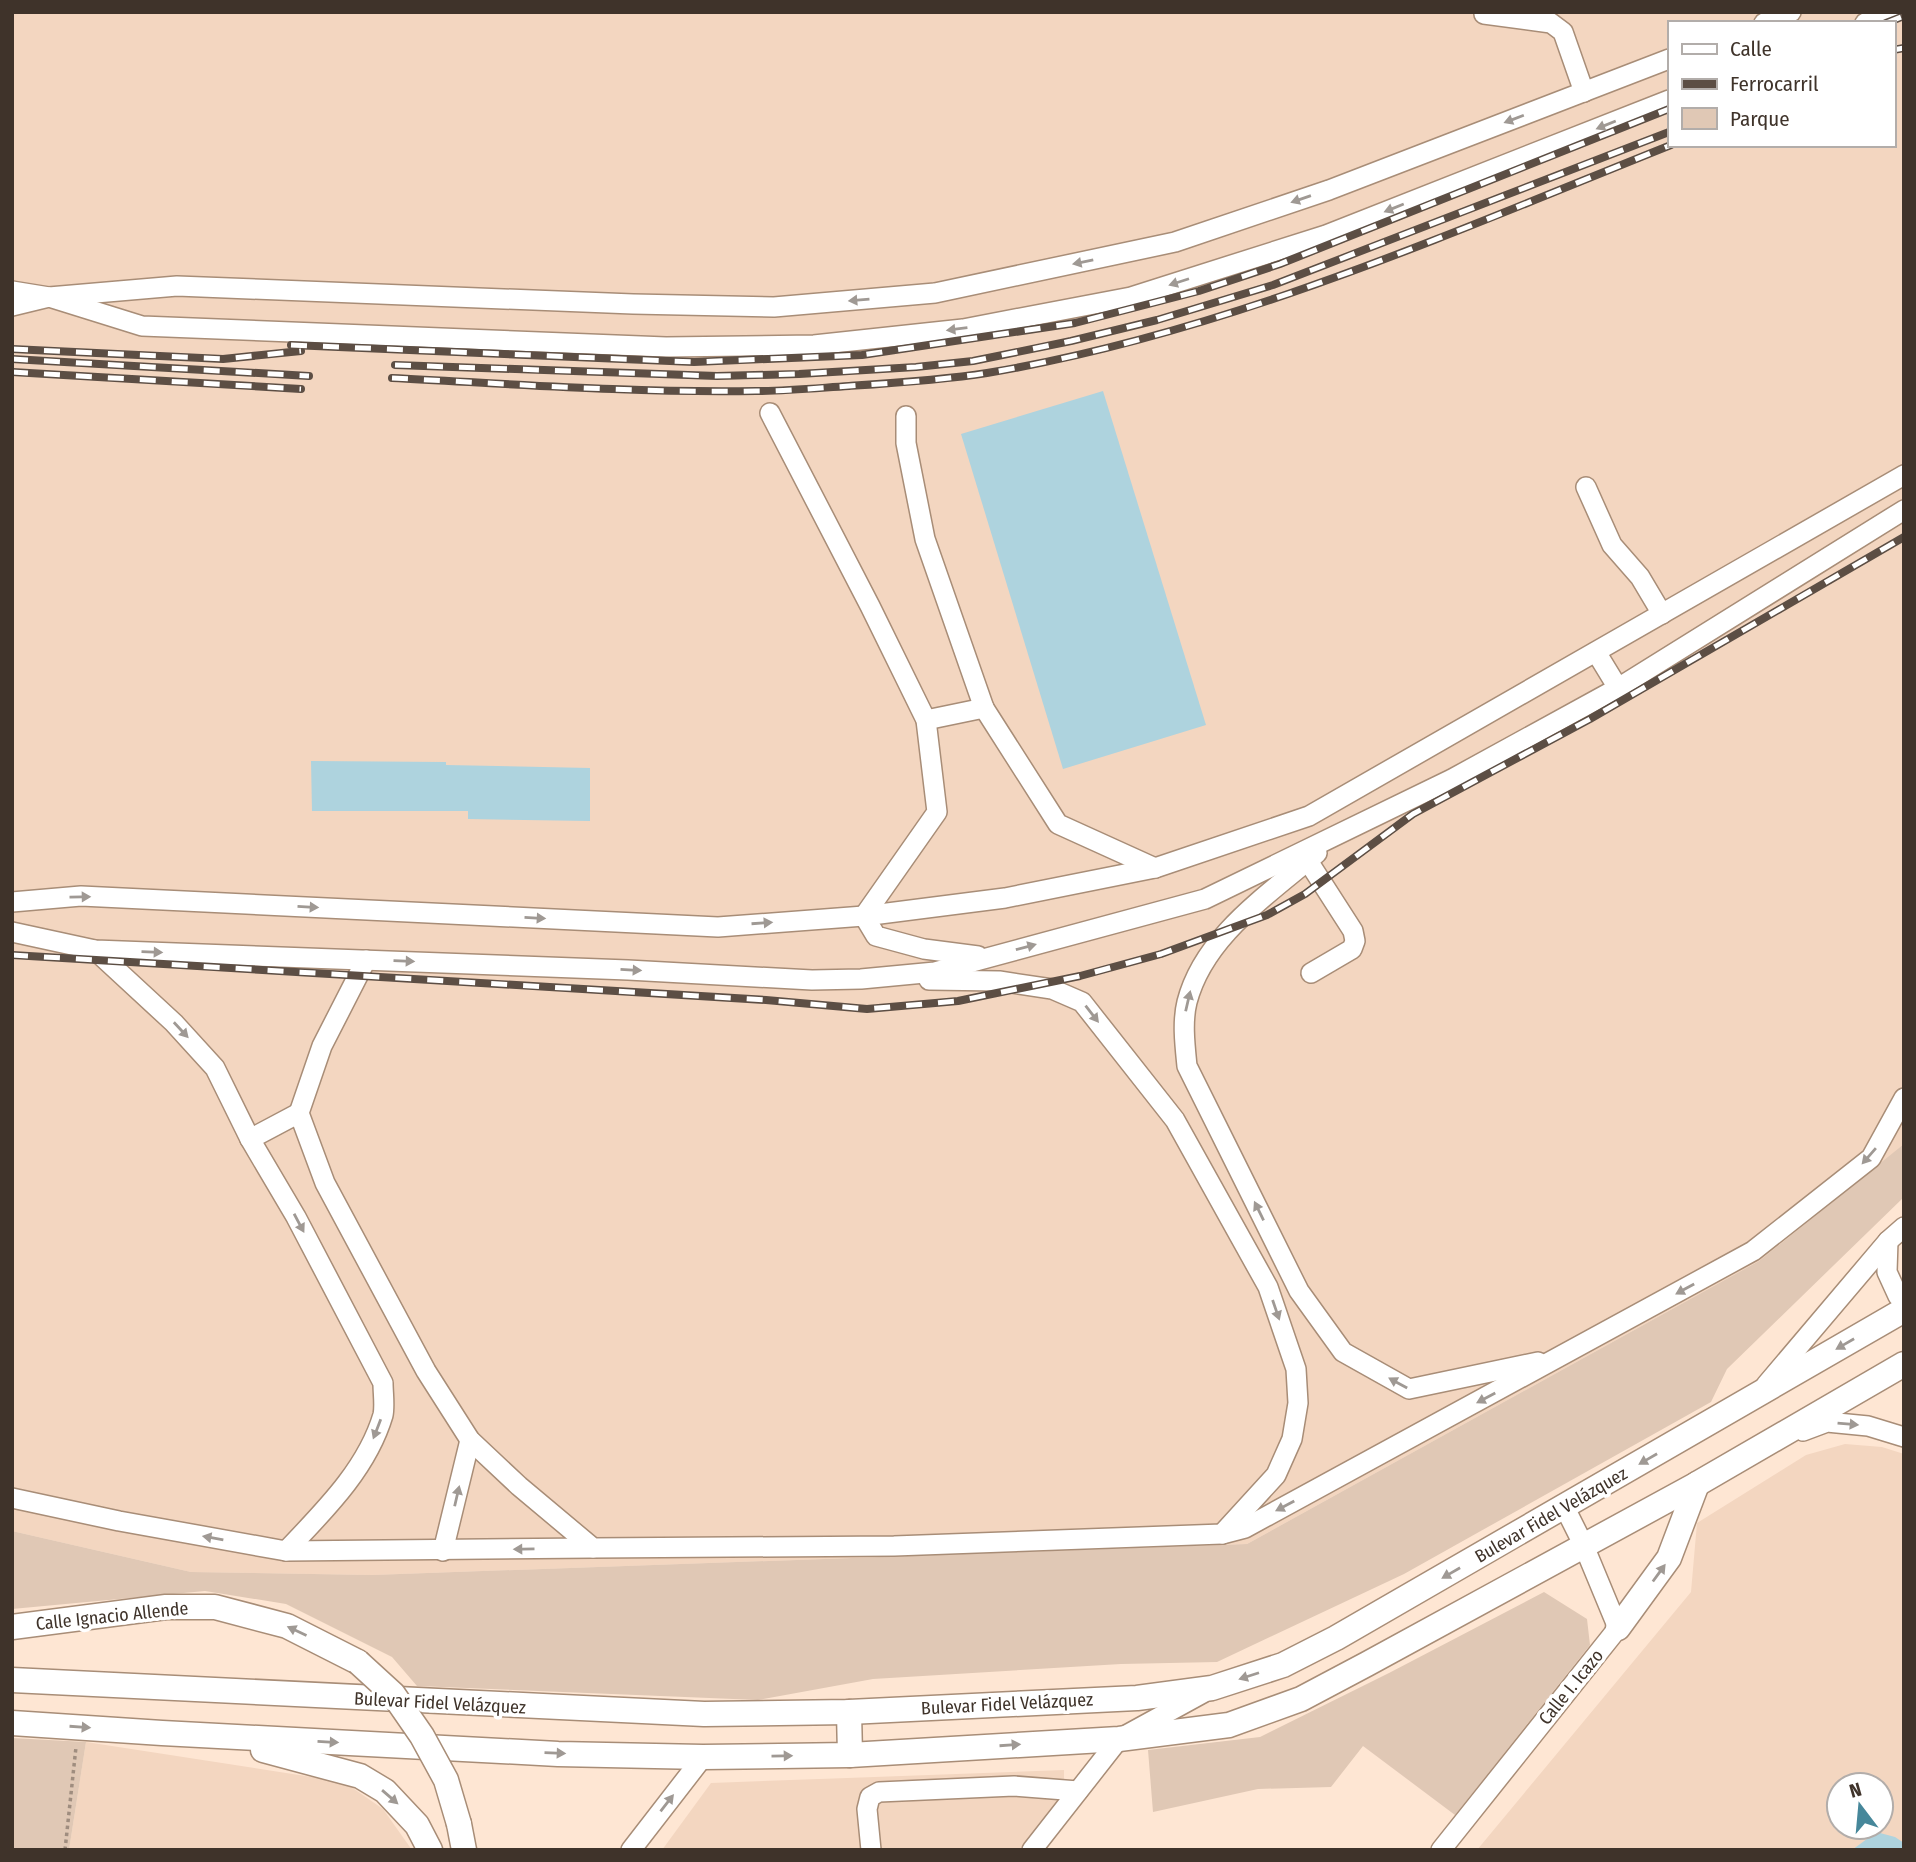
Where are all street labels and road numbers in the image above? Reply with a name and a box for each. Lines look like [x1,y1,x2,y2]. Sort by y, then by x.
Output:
street label: Bulevar Fidel Velázquez [1471,1462,1631,1568]
street label: Calle Ignacio Allende [35,1597,190,1635]
street label: Calle I. Icazo [1534,1645,1608,1729]
street label: Bulevar Fidel Velázquez [353,1688,527,1718]
street label: Bulevar Fidel Velázquez [920,1689,1094,1719]

